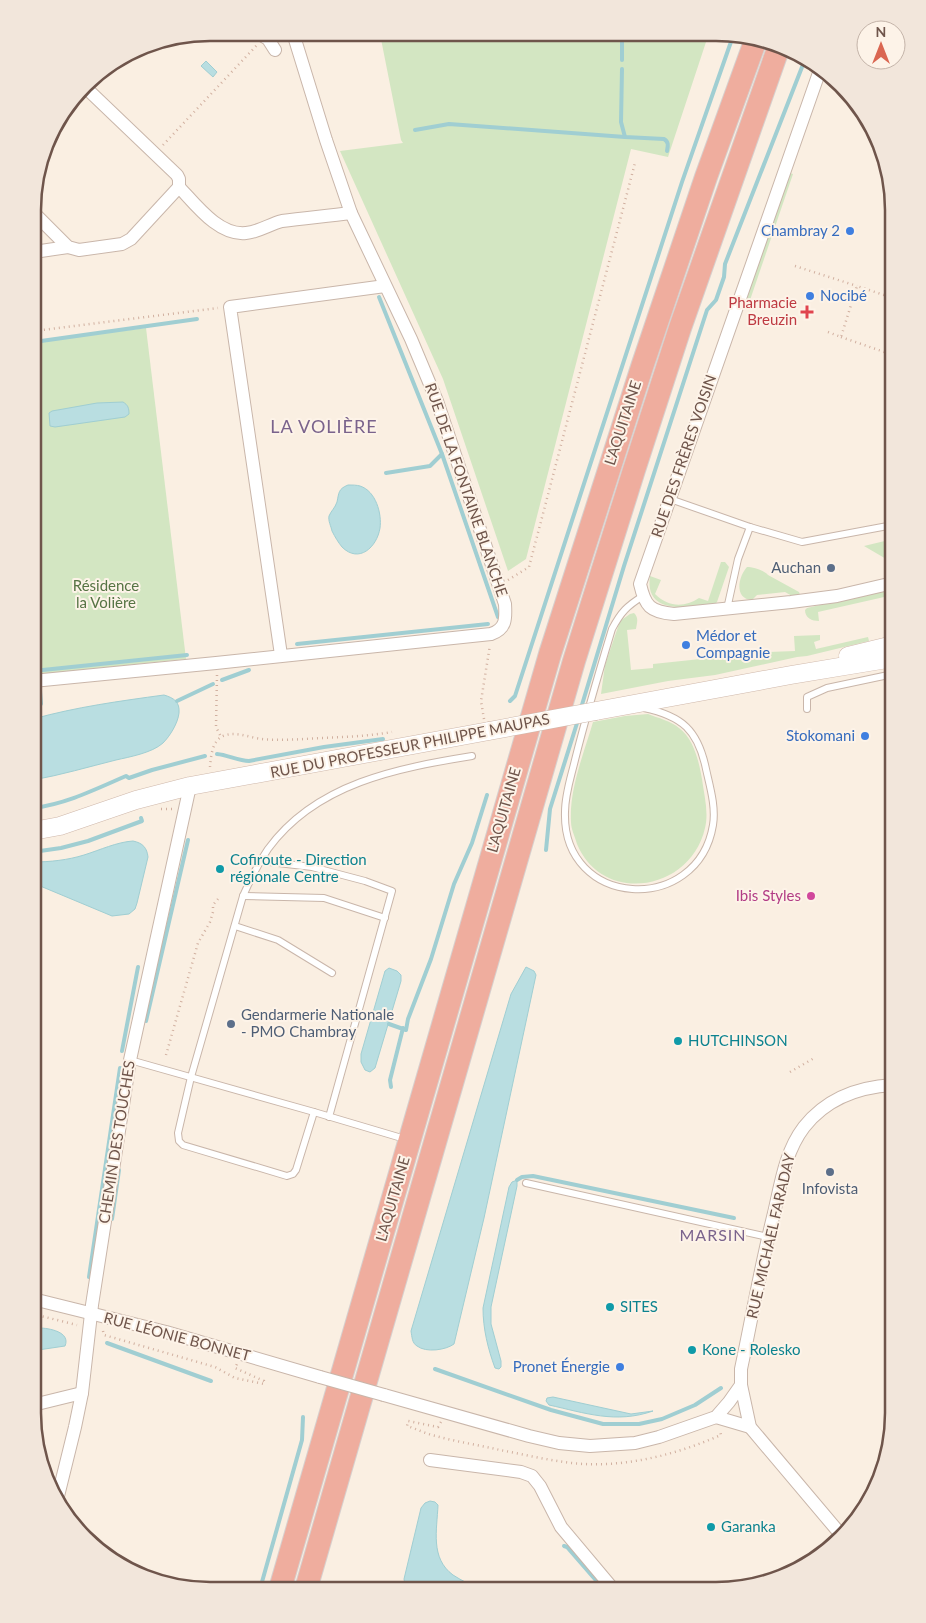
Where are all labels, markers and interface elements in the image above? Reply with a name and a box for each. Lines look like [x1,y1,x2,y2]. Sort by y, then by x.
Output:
north arrow [856,20,906,70]
text: N [876,23,886,40]
place label: Chambray 2 [761,221,840,239]
marker: Chambray 2 [844,225,856,237]
place label: Nocibé [820,286,867,304]
marker: Nocibé [804,290,816,302]
place label: Pharmacie Breuzin [728,293,797,328]
marker: Pharmacie Breuzin [801,306,813,318]
street label: RUE DES FRÈRES VOISIN [647,372,719,539]
street label: L'AQUITAINE [600,378,644,467]
street label: RUE DE LA FONTAINE BLANCHE [422,380,512,599]
district label: LA VOLIÈRE [270,415,378,437]
place label: Auchan [771,558,821,576]
marker: Auchan [825,562,837,574]
park label: Résidence la Volière [73,576,139,611]
place label: Médor et Compagnie [696,626,770,661]
marker: Médor et Compagnie [680,639,692,651]
street label: RUE DU PROFESSEUR PHILIPPE MAUPAS [269,709,551,781]
place label: Stokomani [786,726,855,744]
marker: Stokomani [859,730,871,742]
street label: L'AQUITAINE [482,765,524,854]
place label: Cofiroute - Direction régionale Centre [230,850,367,885]
marker: Cofiroute - Direction régionale Centre [214,863,226,875]
place label: Ibis Styles [736,886,801,904]
marker: Ibis Styles [805,890,817,902]
place label: Gendarmerie Nationale - PMO Chambray [241,1005,394,1040]
marker: Gendarmerie Nationale - PMO Chambray [225,1018,237,1030]
place label: HUTCHINSON [688,1031,788,1049]
marker: HUTCHINSON [672,1035,684,1047]
street label: CHEMIN DES TOUCHES [94,1059,138,1225]
street label: RUE MICHAEL FARADAY [742,1151,798,1320]
street label: L'AQUITAINE [371,1154,413,1243]
marker: Infovista [824,1166,836,1178]
place label: Infovista [802,1179,858,1197]
district label: MARSIN [679,1225,747,1244]
place label: SITES [620,1297,658,1315]
marker: SITES [604,1301,616,1313]
street label: RUE LÉONIE BONNET [102,1308,253,1364]
place label: Kone - Rolesko [702,1340,800,1358]
marker: Kone - Rolesko [686,1344,698,1356]
place label: Pronet Énergie [513,1357,610,1375]
marker: Pronet Énergie [614,1361,626,1373]
place label: Garanka [721,1517,776,1535]
marker: Garanka [705,1521,717,1533]

